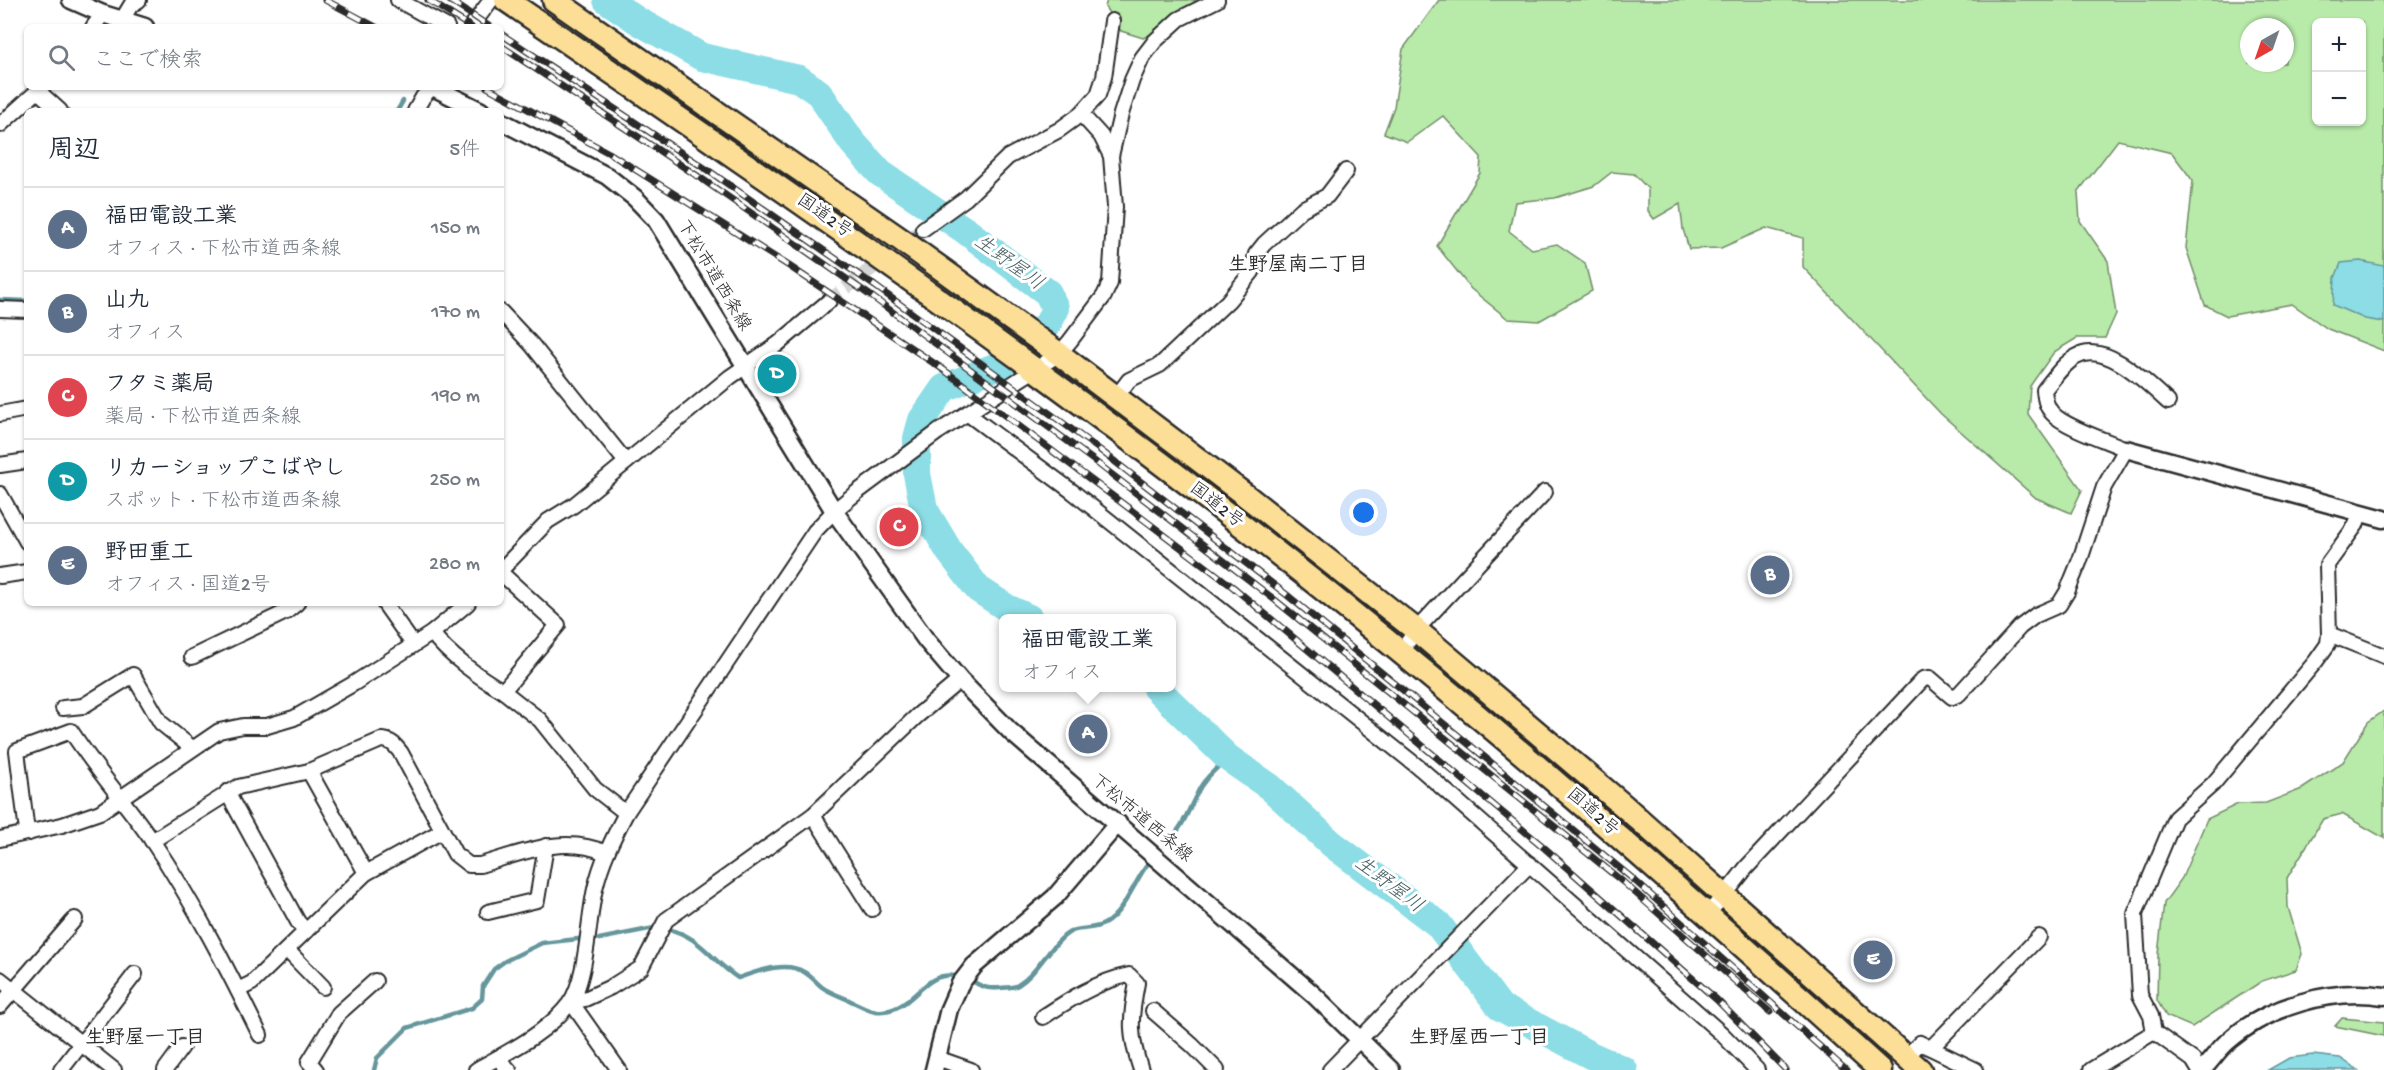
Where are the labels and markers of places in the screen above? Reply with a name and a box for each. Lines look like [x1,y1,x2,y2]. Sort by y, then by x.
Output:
pin: D [758,352,796,397]
pin: C [880,504,918,550]
pin: B [1750,552,1790,598]
pin: A [1068,712,1108,756]
pin: E [1854,938,1892,982]

